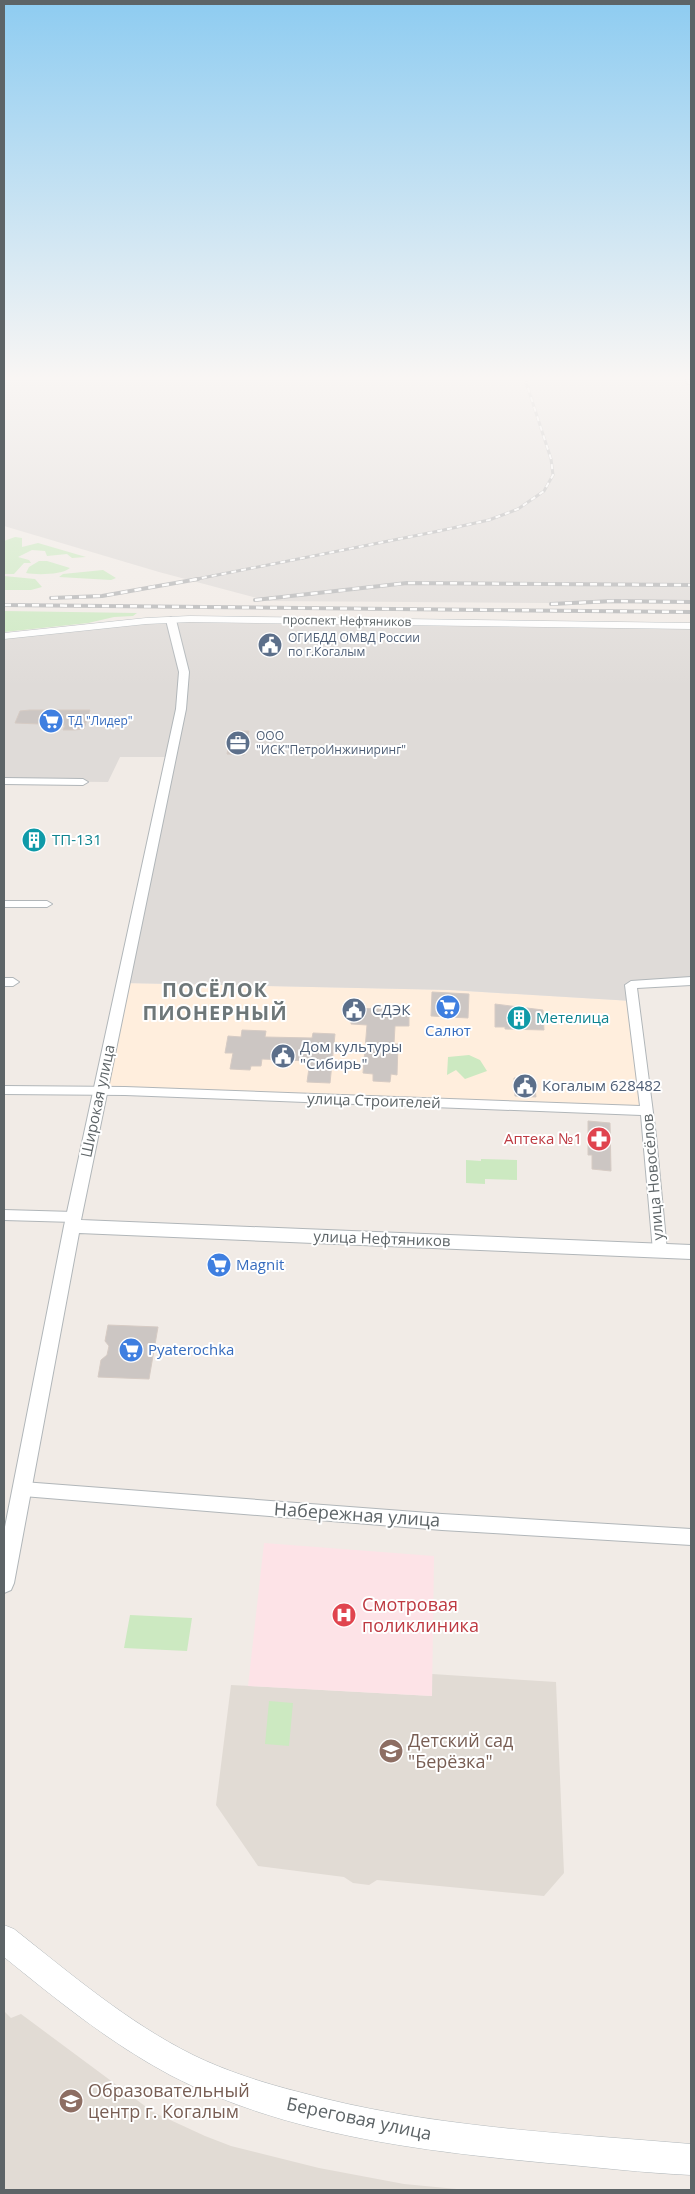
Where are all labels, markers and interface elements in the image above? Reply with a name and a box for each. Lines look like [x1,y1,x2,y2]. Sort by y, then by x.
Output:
street label: проспект Нефтяников [282,611,412,630]
place label: ОГИБДД ОМВД России по г.Когалым [288,629,420,660]
public building icon: ОГИБДД ОМВД России по г.Когалым [257,632,283,658]
supermarket icon: ТД "Лидер" [38,708,64,734]
place label: ТД "Лидер" [68,712,133,729]
place label: ООО "ИСК"ПетроИнжиниринг" [256,727,406,758]
office icon: ООО "ИСК"ПетроИнжиниринг" [225,730,251,756]
building icon: ТП-131 [21,827,47,853]
place label: ТП-131 [52,829,102,849]
district label: ПОСЁЛОК ПИОНЕРНЫЙ [142,976,288,1026]
supermarket icon: Салют [435,994,461,1020]
public building icon: СДЭК [341,997,367,1023]
place label: СДЭК [372,999,411,1019]
building icon: Метелица [506,1005,532,1031]
place label: Метелица [536,1007,609,1027]
place label: Салют [425,1020,471,1040]
place label: Дом культуры "Сибирь" [300,1036,402,1073]
street label: Широкая улица [75,1043,119,1159]
public building icon: Дом культуры "Сибирь" [270,1043,296,1069]
public building icon: Когалым 628482 [512,1073,538,1099]
place label: Когалым 628482 [542,1075,661,1095]
street label: улица Строителей [307,1088,441,1112]
street label: улица Новосёлов [637,1113,667,1241]
pharmacy icon: Аптека №1 [586,1126,612,1152]
place label: Аптека №1 [504,1128,582,1148]
street label: улица Нефтяников [313,1226,451,1250]
supermarket icon: Magnit [206,1252,232,1278]
place label: Magnit [236,1254,284,1274]
supermarket icon: Pyaterochka [118,1337,144,1363]
place label: Pyaterochka [148,1339,234,1359]
street label: Набережная улица [273,1496,441,1532]
place label: Смотровая поликлиника [362,1592,479,1637]
hospital icon: Смотровая поликлиника [331,1602,357,1628]
place label: Детский сад "Берёзка" [408,1728,513,1773]
school or university icon: Детский сад "Берёзка" [378,1738,404,1764]
place label: Образовательный центр г. Когалым [88,2078,250,2123]
school or university icon: Образовательный центр г. Когалым [58,2088,84,2114]
street label: Береговая улица [284,2091,434,2145]

